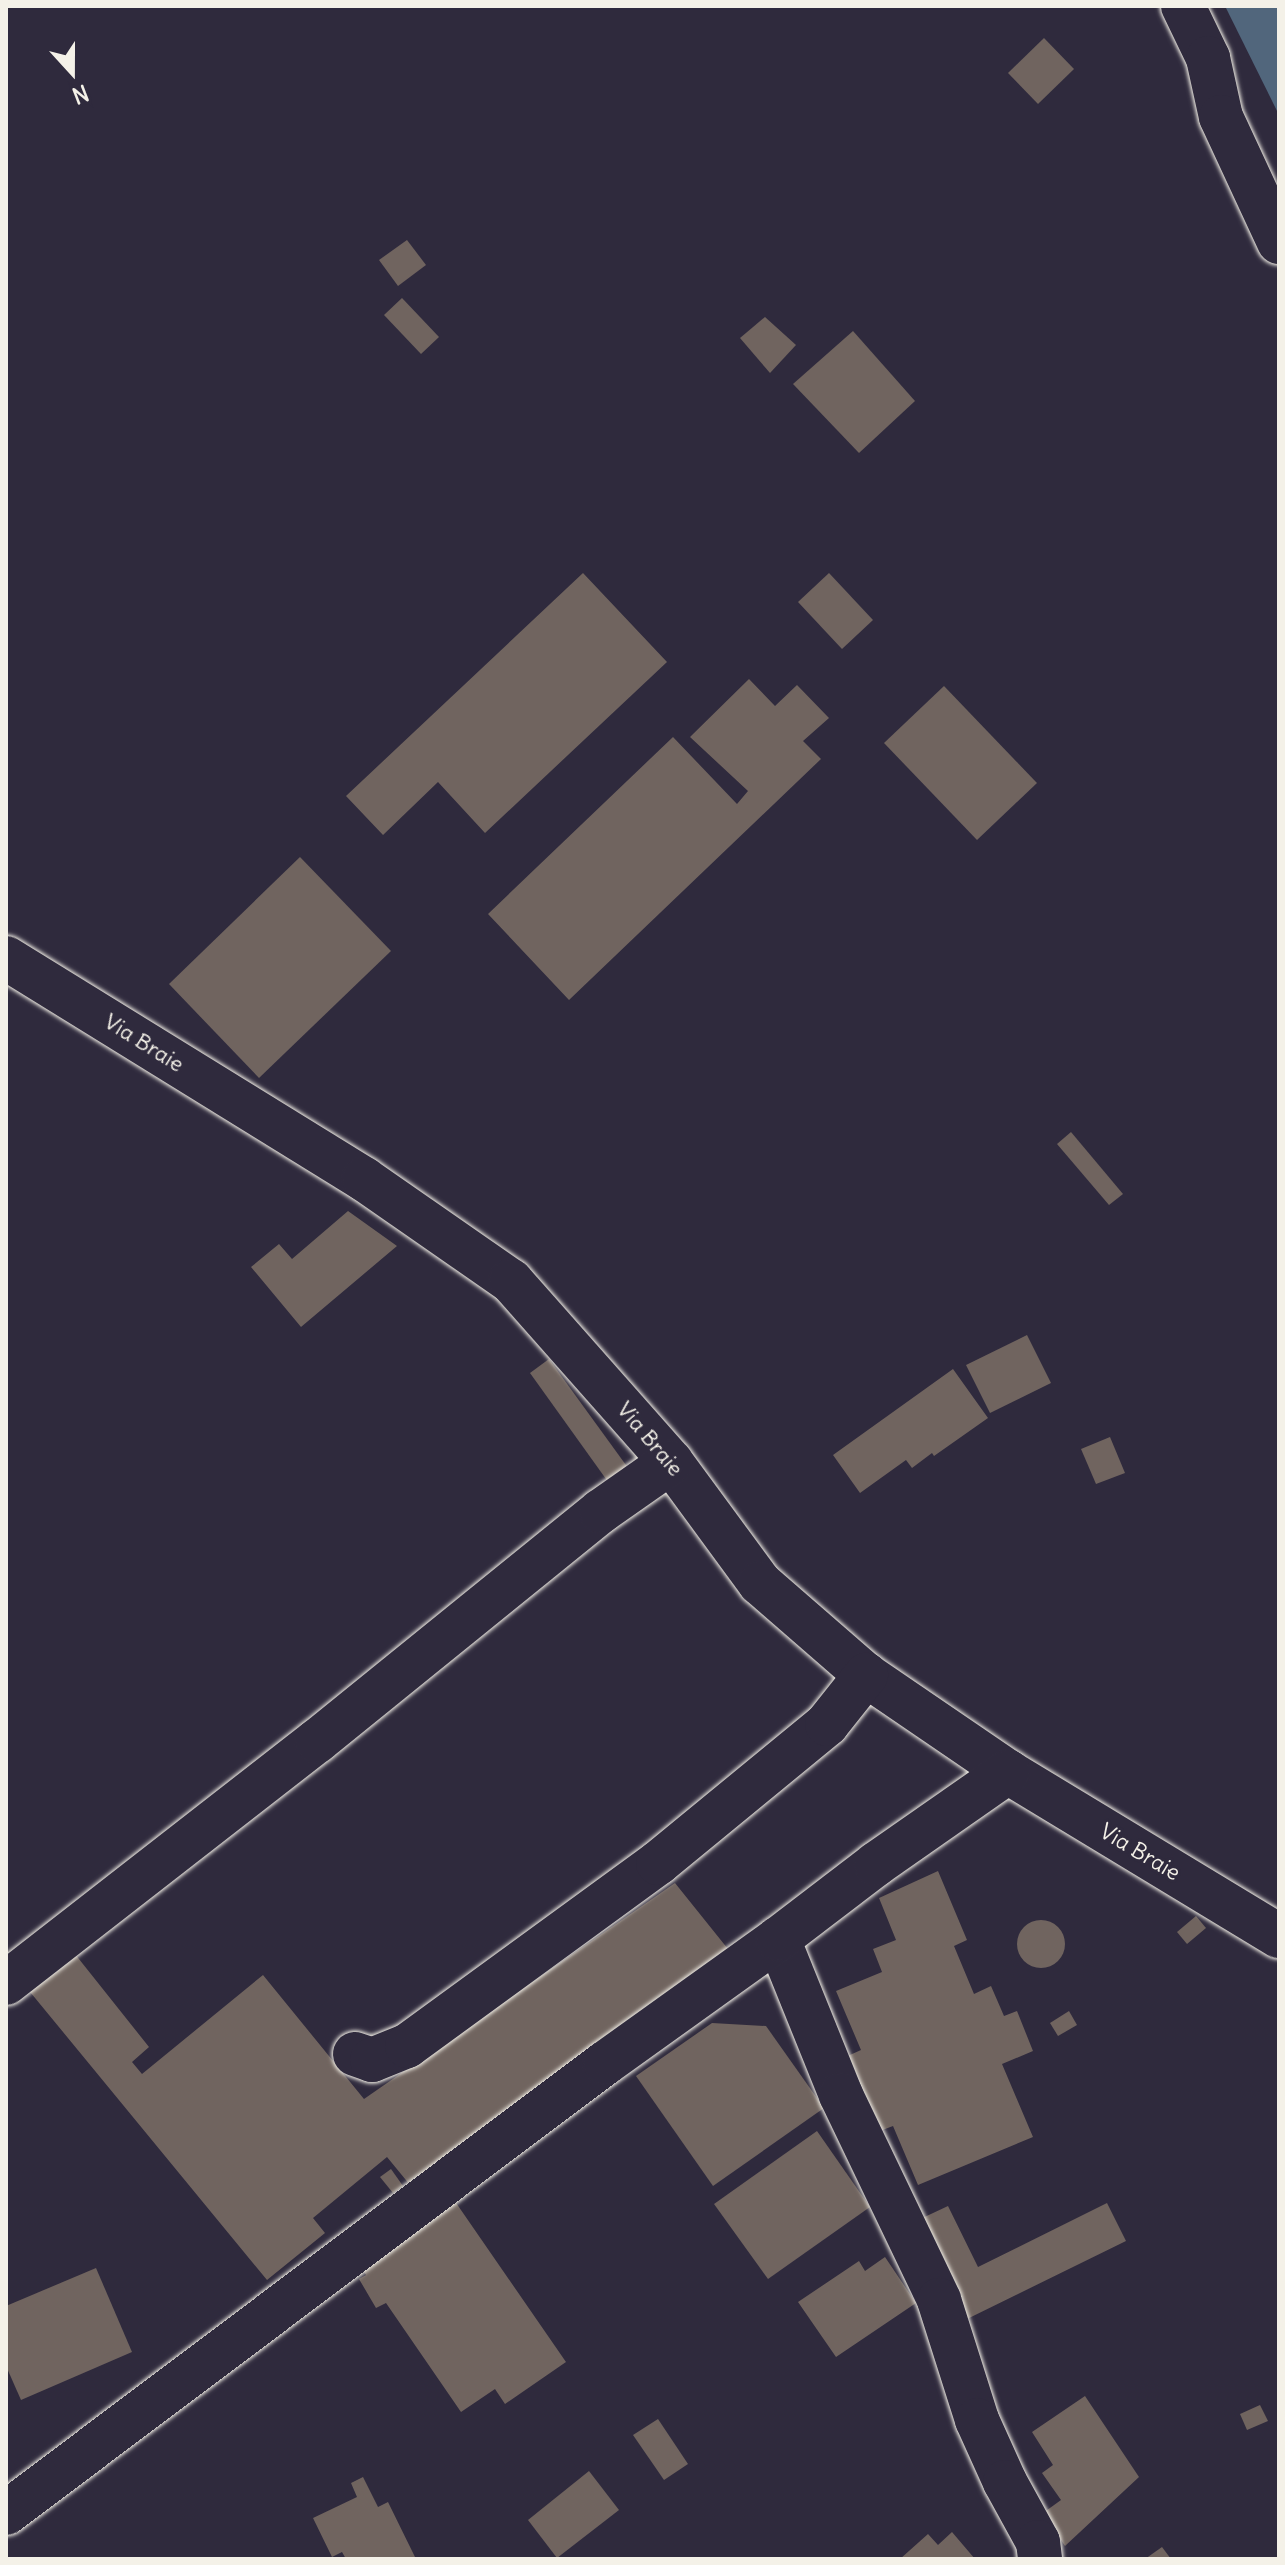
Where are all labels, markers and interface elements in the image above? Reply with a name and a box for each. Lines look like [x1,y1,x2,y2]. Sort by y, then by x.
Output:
north arrow [32,32,112,112]
text: N [68,79,93,110]
street label: Via Braie [99,1008,189,1078]
street label: Via Braie [611,1396,689,1482]
street label: Via Braie [1095,1818,1185,1886]

